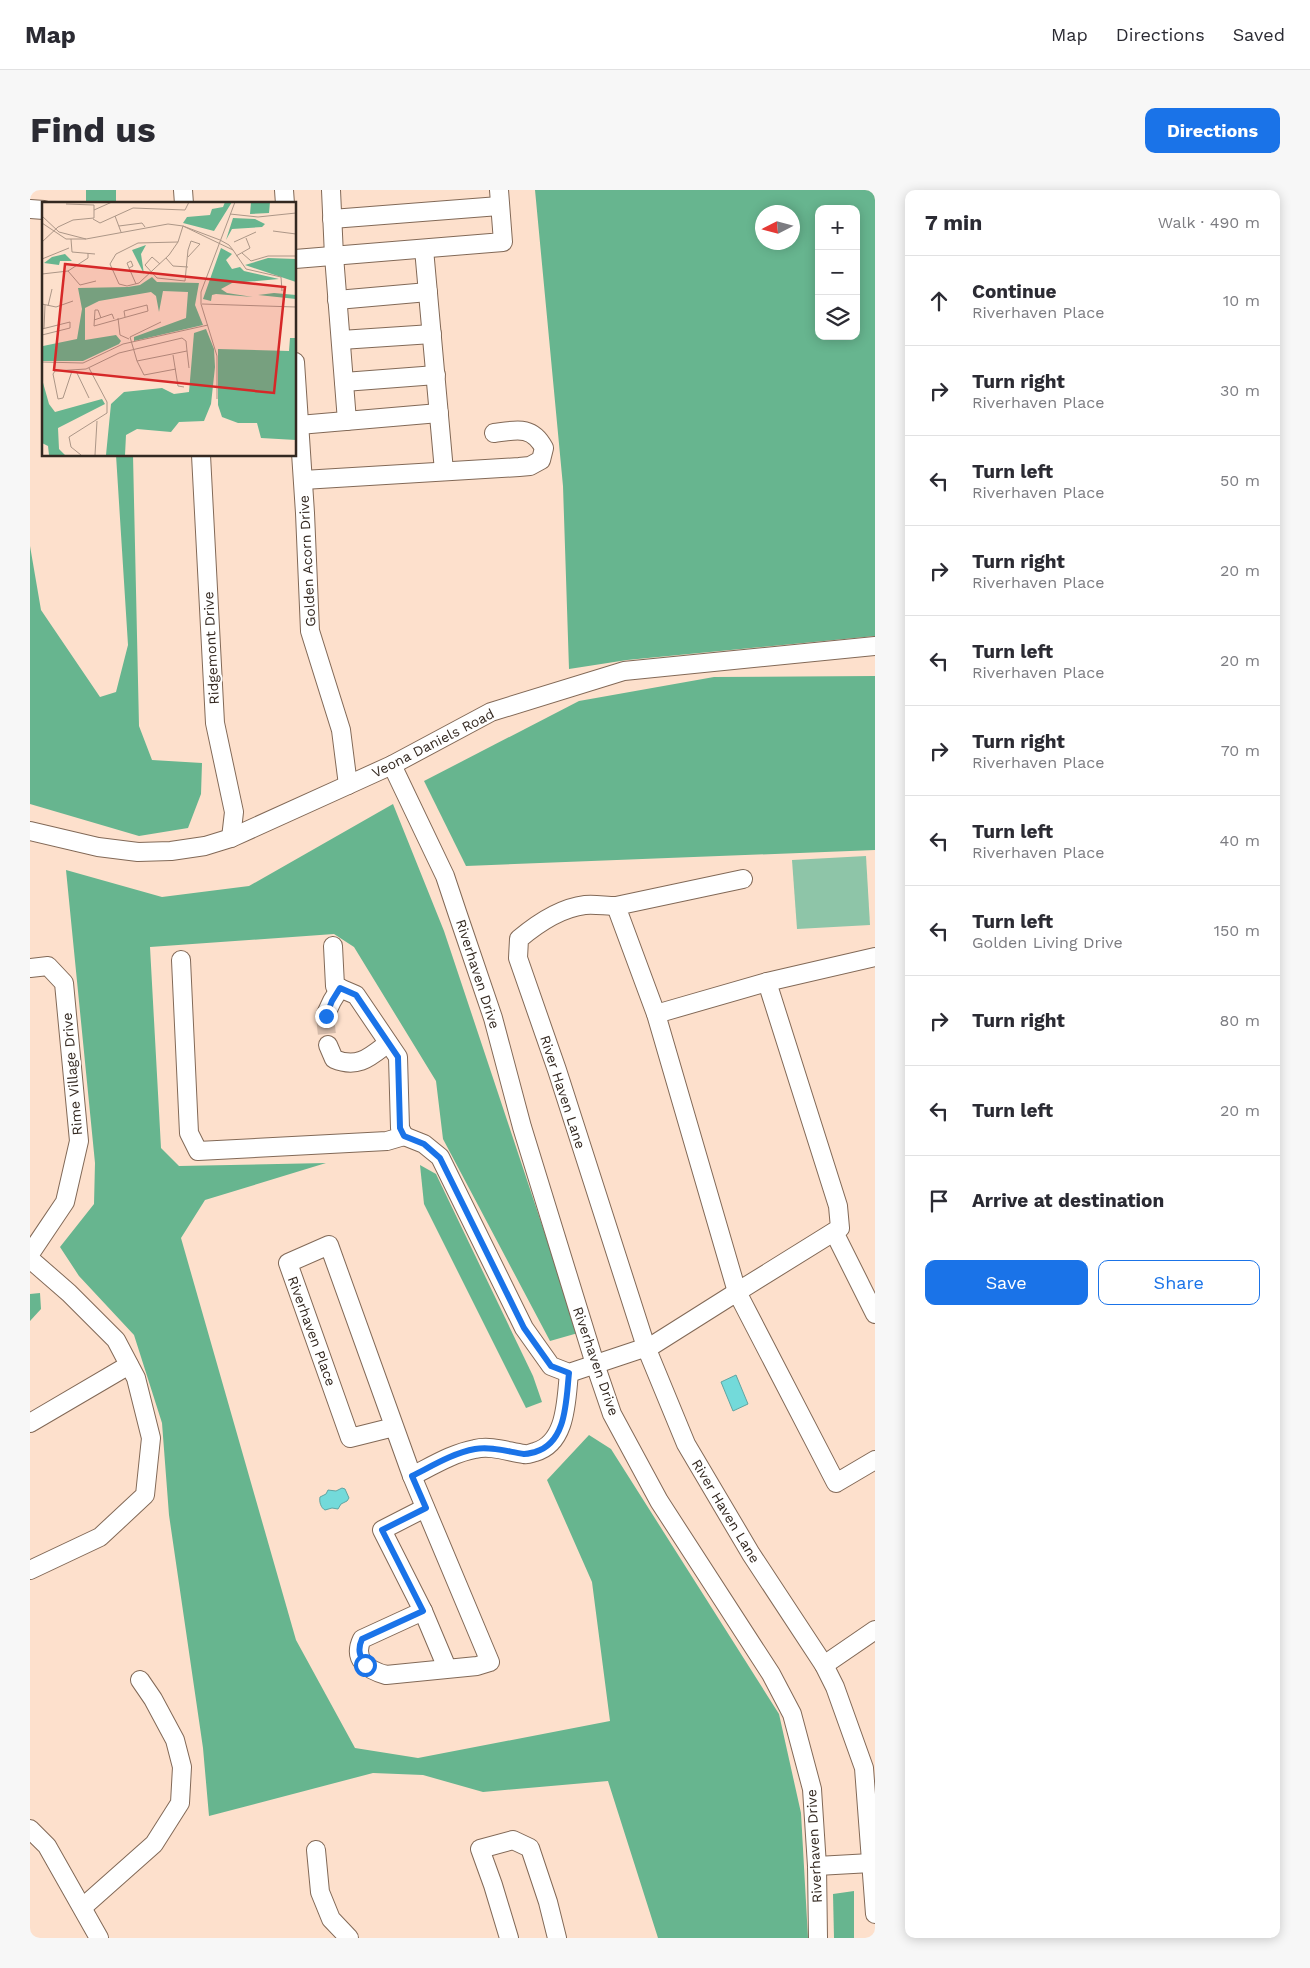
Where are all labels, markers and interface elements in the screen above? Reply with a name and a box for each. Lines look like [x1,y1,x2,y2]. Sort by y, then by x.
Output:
text: Map [25,21,76,49]
text: Map [1051,24,1088,45]
text: Directions [1116,24,1205,45]
text: Saved [1233,24,1285,45]
button: Directions [1145,108,1280,153]
text: Find us [30,109,156,151]
inset map [42,202,296,456]
north arrow [755,205,800,250]
map controls [815,205,860,340]
button: + [815,205,860,250]
text: 7 min [925,210,982,235]
text: Walk · 490 m [1158,213,1260,232]
button: − [815,250,860,295]
text: Continue [972,280,1056,303]
icon: ahead [925,287,953,315]
text: 10 m [1223,291,1260,310]
button: layers [815,295,860,340]
text: Riverhaven Place [972,303,1104,322]
text: Turn right [972,370,1065,393]
icon: right [925,377,953,405]
text: 30 m [1220,381,1260,400]
text: Riverhaven Place [972,393,1104,412]
text: Turn left [972,460,1053,483]
icon: left [925,467,953,495]
text: 50 m [1220,471,1260,490]
text: Riverhaven Place [972,483,1104,502]
street label: Golden Acorn Drive [296,495,318,627]
text: Turn right [972,550,1065,573]
icon: right [925,557,953,585]
text: 20 m [1220,561,1260,580]
text: Riverhaven Place [972,573,1104,592]
street label: Ridgemont Drive [200,591,222,705]
text: Turn left [972,640,1053,663]
icon: left [925,647,953,675]
text: 20 m [1220,651,1260,670]
text: Riverhaven Place [972,663,1104,682]
street label: Veona Daniels Road [369,705,497,781]
text: Turn right [972,730,1065,753]
icon: right [925,737,953,765]
text: 70 m [1221,741,1260,760]
text: Riverhaven Place [972,753,1104,772]
text: Turn left [972,820,1053,843]
icon: left [925,827,953,855]
text: 40 m [1220,831,1260,850]
text: Riverhaven Place [972,843,1104,862]
text: Turn left [972,910,1053,933]
street label: Riverhaven Drive [453,917,503,1031]
icon: left [925,917,953,945]
text: 150 m [1214,921,1260,940]
text: Golden Living Drive [972,933,1123,952]
route end [315,1005,338,1028]
icon: right [925,1007,953,1035]
text: Turn right [972,1009,1065,1032]
text: 80 m [1219,1011,1260,1030]
street label: Rime Village Drive [59,1012,85,1136]
street label: River Haven Lane [537,1033,589,1151]
icon: left [925,1097,953,1125]
text: Turn left [972,1099,1053,1122]
text: 20 m [1220,1101,1260,1120]
icon: arrive [925,1187,953,1215]
text: Arrive at destination [972,1189,1164,1212]
button: Save [925,1260,1088,1305]
button: Share [1098,1260,1260,1305]
street label: Riverhaven Place [285,1274,339,1388]
street label: Riverhaven Drive [570,1304,622,1418]
street label: River Haven Lane [689,1456,763,1566]
route start [354,1654,377,1677]
street label: Riverhaven Drive [803,1789,825,1903]

